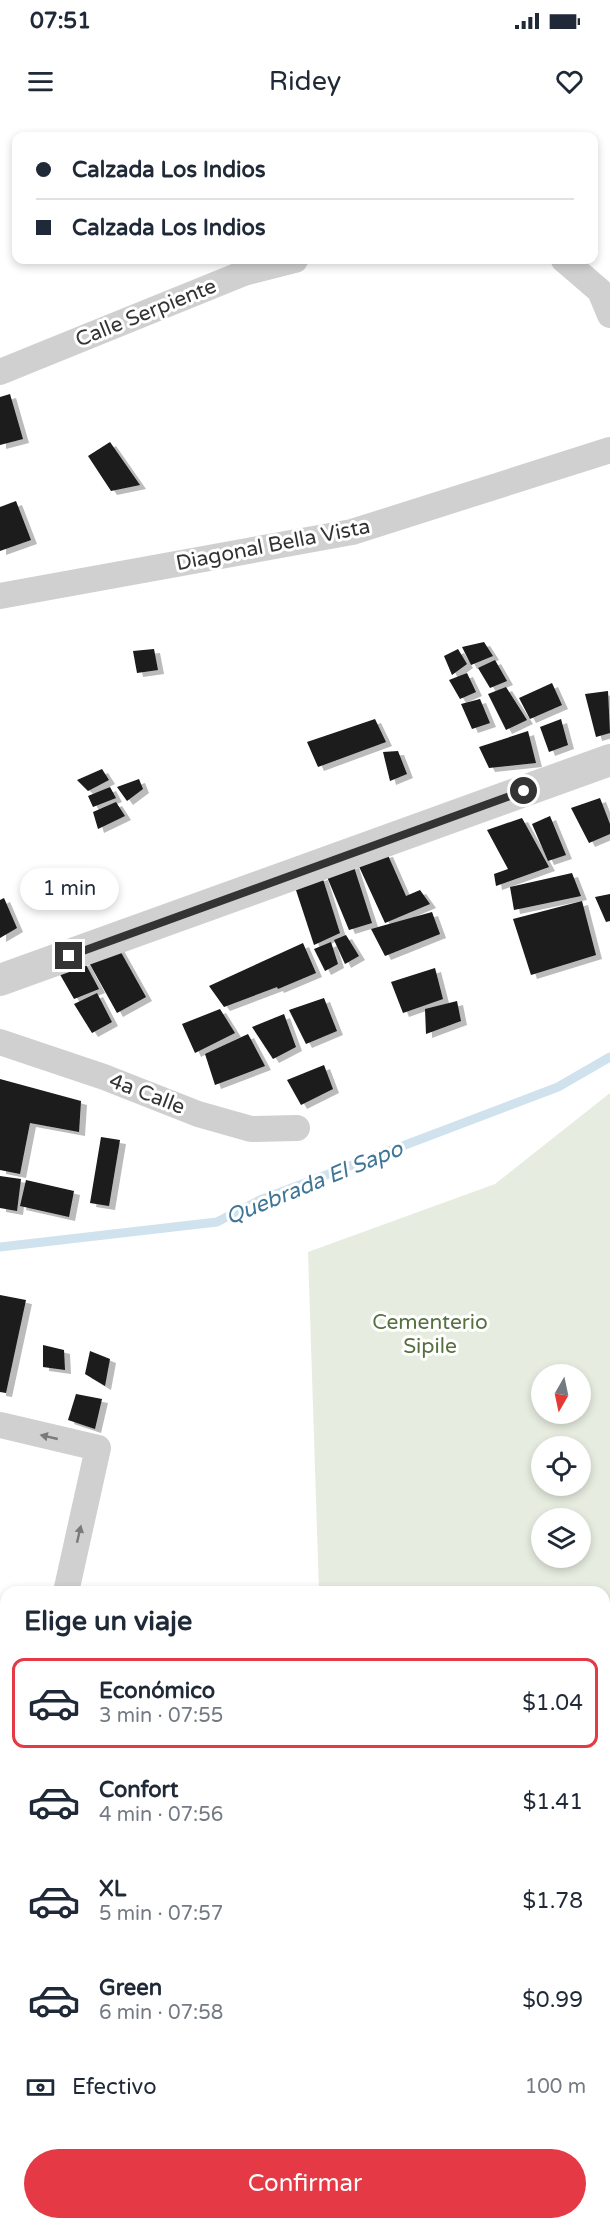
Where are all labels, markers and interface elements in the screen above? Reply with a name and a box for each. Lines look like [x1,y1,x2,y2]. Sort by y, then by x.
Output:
text: 07:51 [30,8,91,34]
icon: menu [24,65,57,98]
text: Ridey [269,65,341,98]
icon: heart [553,65,586,98]
text: Calzada Los Indios [72,157,266,183]
text: Calzada Los Indios [72,215,266,241]
street label: Calle Serpiente [72,273,220,353]
street label: Diagonal Bella Vista [174,514,372,576]
route start [510,777,537,804]
callout: 1 min [20,869,118,911]
text: 1 min [43,877,96,901]
route end [55,942,82,969]
street label: 4a Calle [106,1068,189,1120]
water label: Quebrada El Sapo [222,1135,408,1230]
park label: Cementerio Sipile [372,1310,488,1359]
north arrow [531,1364,591,1424]
map controls [531,1364,591,1568]
one-way arrow [40,1431,58,1441]
button: locate [531,1436,591,1496]
button: layers [531,1508,591,1568]
one-way arrow [74,1525,84,1544]
text: Elige un viaje [24,1605,192,1638]
icon: car [27,1676,81,1730]
text: Económico [99,1678,215,1704]
text: $1.04 [522,1690,583,1716]
text: 3 min · 07:55 [99,1704,223,1728]
icon: car [27,1775,81,1829]
text: Confort [99,1777,178,1803]
text: $1.41 [523,1789,583,1815]
text: 4 min · 07:56 [99,1803,223,1827]
icon: car [27,1874,81,1928]
text: XL [99,1876,126,1902]
text: $1.78 [522,1888,583,1914]
text: 5 min · 07:57 [99,1902,223,1926]
icon: car [27,1973,81,2027]
text: Green [99,1975,162,2001]
text: $0.99 [522,1987,583,2013]
text: 6 min · 07:58 [99,2001,223,2025]
icon: cash [24,2071,57,2104]
text: Efectivo [72,2074,157,2100]
text: 100 m [525,2075,586,2099]
button: Confirmar [24,2149,586,2218]

